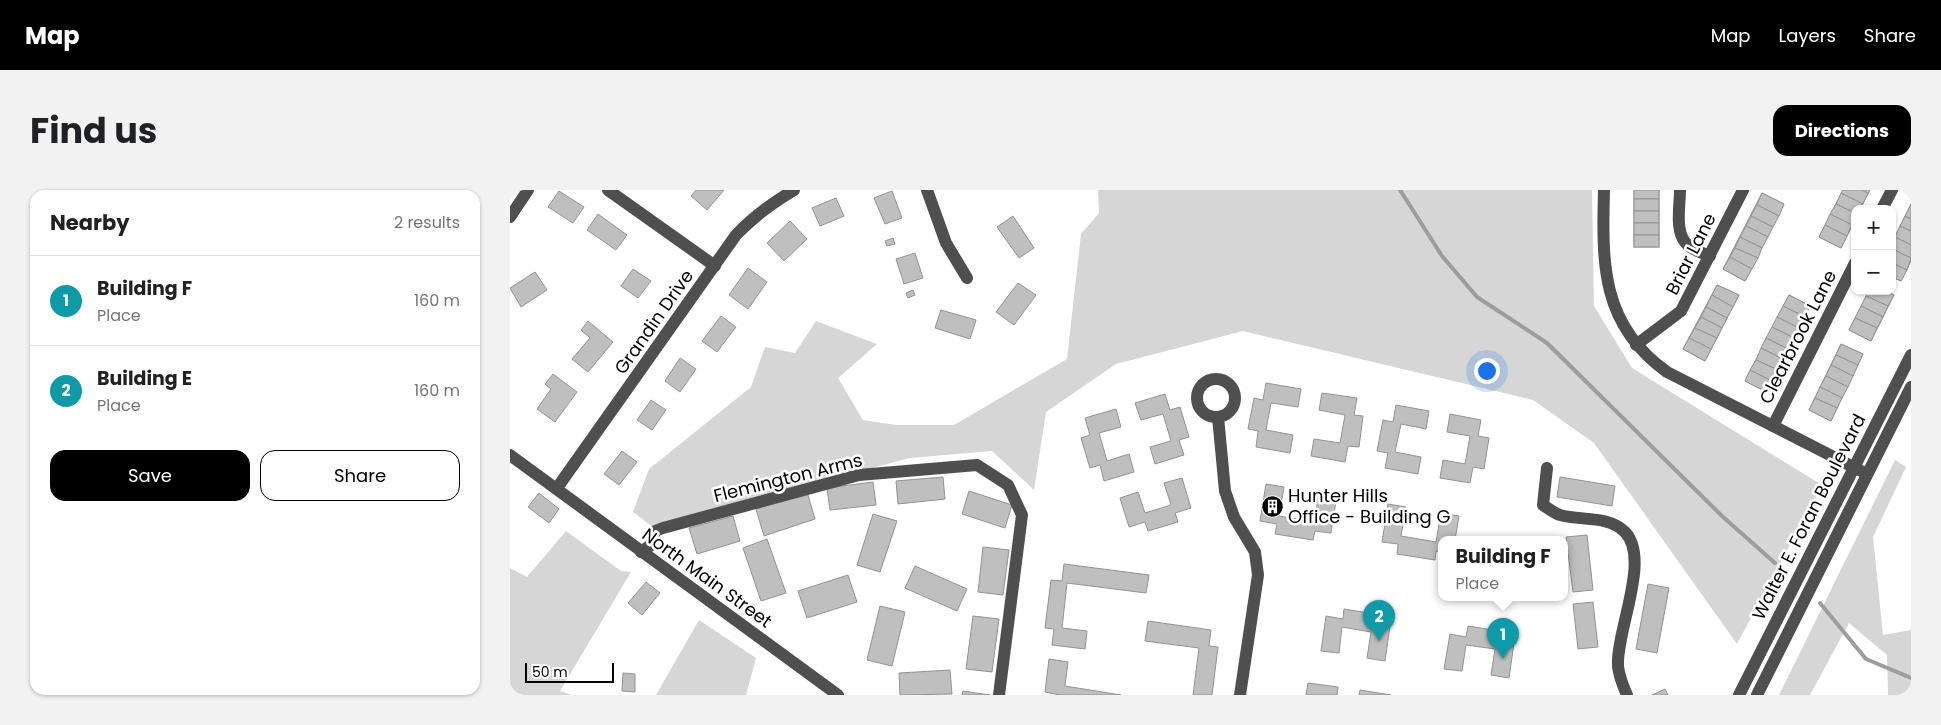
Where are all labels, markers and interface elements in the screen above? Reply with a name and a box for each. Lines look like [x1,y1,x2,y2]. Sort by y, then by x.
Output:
text: Map [25,19,80,52]
text: Map [1711,23,1751,48]
text: Layers [1779,23,1836,48]
text: Share [1864,23,1916,48]
button: Directions [1773,105,1911,156]
text: Find us [30,106,157,155]
map controls [1851,205,1896,295]
button: + [1851,205,1896,250]
text: Nearby [50,208,130,237]
street label: Briar Lane [1659,209,1722,299]
text: 2 results [394,211,460,234]
button: − [1851,250,1896,295]
street label: Grandin Drive [608,264,699,379]
street label: Clearbrook Lane [1753,266,1842,408]
text: Building F [97,275,192,302]
text: 1 [63,289,69,312]
text: 160 m [414,289,460,312]
text: Place [97,304,141,327]
your location [1474,358,1500,384]
text: Building E [97,365,192,392]
text: 2 [61,379,71,402]
text: 160 m [414,379,460,402]
text: Place [97,394,141,417]
street label: Walter E. Foran Boulevard [1746,410,1871,624]
street label: Flemington Arms [711,447,865,508]
button: Save [50,450,250,501]
button: Share [260,450,460,501]
place label: Hunter Hills Office - Building G [1288,483,1451,529]
building icon: Hunter Hills Office - Building G [1260,494,1284,518]
street label: North Main Street [637,522,777,633]
popup [1438,536,1568,601]
text: Building F [1455,543,1551,570]
text: Place [1455,572,1499,595]
pin: 2 [1363,600,1395,641]
pin: 1 [1487,618,1519,659]
scale bar [525,660,614,683]
text: 50 m [532,662,568,682]

